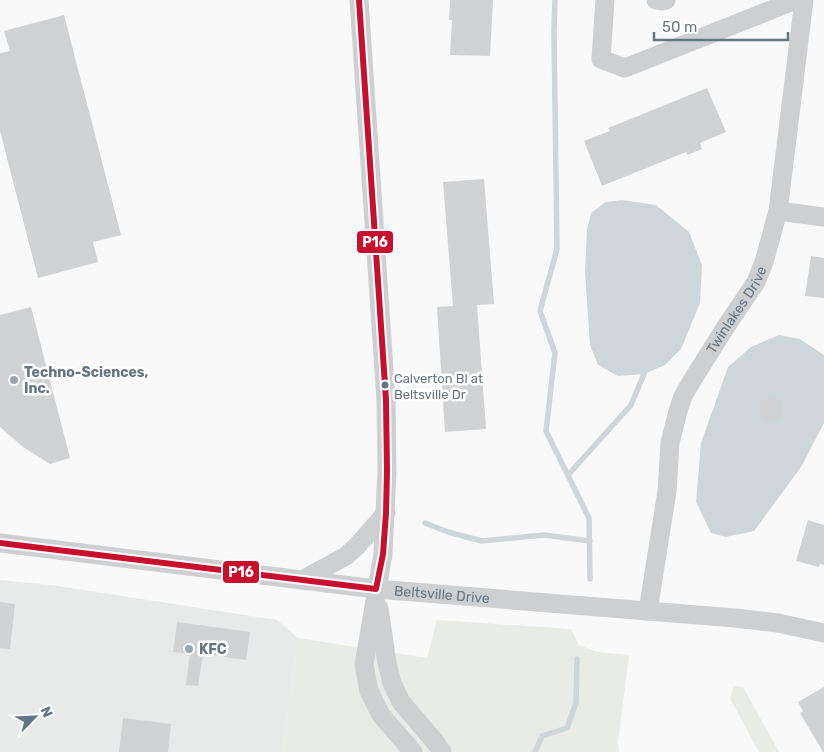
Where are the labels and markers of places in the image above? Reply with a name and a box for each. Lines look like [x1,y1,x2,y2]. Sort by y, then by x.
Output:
place label: Techno-Sciences, Inc. [24,364,149,397]
place label: Calverton Bl at Beltsville Dr [394,371,483,402]
marker: Techno-Sciences, Inc. [8,374,20,386]
marker: Calverton Bl at Beltsville Dr [380,380,390,390]
place label: KFC [199,641,227,658]
marker: KFC [183,643,195,655]

